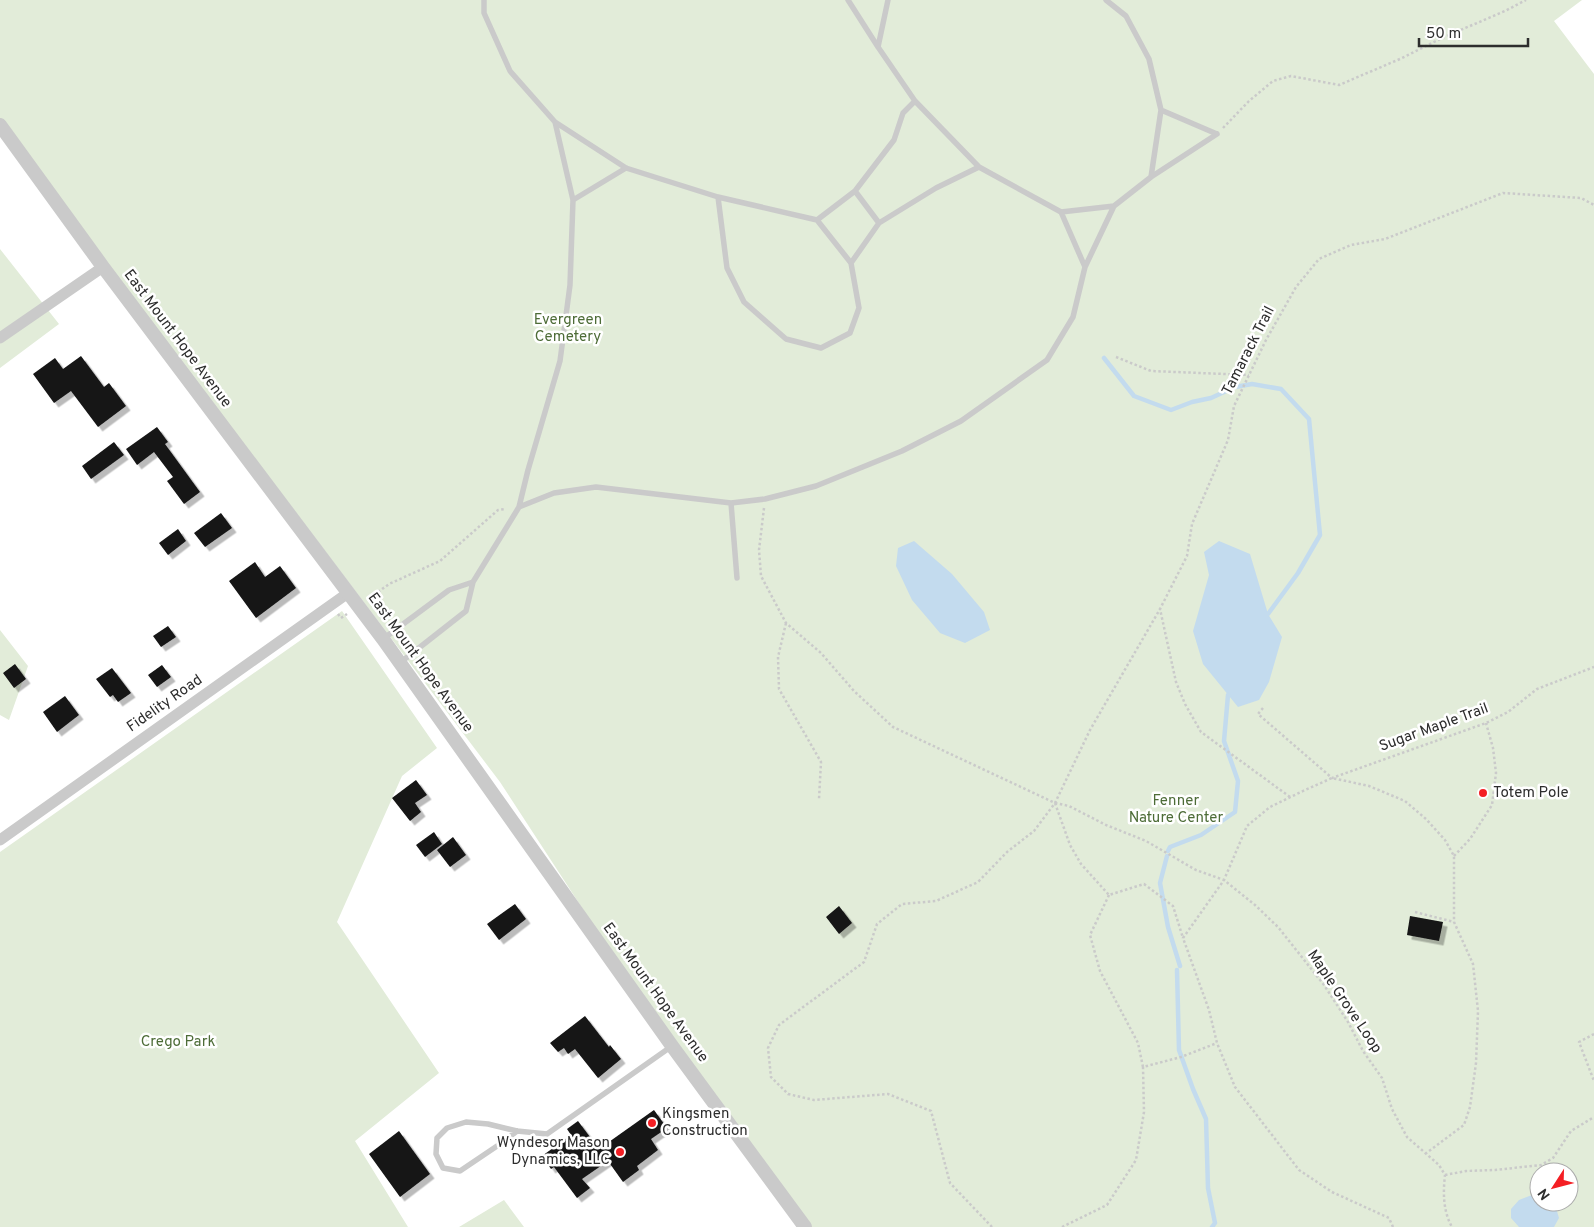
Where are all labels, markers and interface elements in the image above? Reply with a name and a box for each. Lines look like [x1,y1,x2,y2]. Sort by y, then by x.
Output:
scale bar [1419,15,1528,47]
text: 50 m [1426,25,1461,44]
street label: East Mount Hope Avenue [119,266,235,412]
street label: Tamarack Trail [1218,303,1280,399]
park label: Evergreen Cemetery [534,311,602,347]
street label: East Mount Hope Avenue [363,589,477,737]
street label: Fidelity Road [123,671,207,737]
street label: Sugar Maple Trail [1377,699,1491,757]
place label: Totem Pole [1493,784,1568,803]
marker: Totem Pole [1477,787,1489,799]
park label: Fenner Nature Center [1129,792,1223,828]
street label: East Mount Hope Avenue [598,919,712,1067]
street label: Maple Grove Loop [1302,947,1386,1057]
park label: Crego Park [141,1033,215,1052]
place label: Kingsmen Construction [662,1105,748,1141]
marker: Kingsmen Construction [646,1117,658,1129]
place label: Wyndesor Mason Dynamics, LLC [497,1134,610,1170]
marker: Wyndesor Mason Dynamics, LLC [614,1146,626,1158]
north arrow [1529,1162,1579,1212]
text: N [1535,1185,1555,1203]

